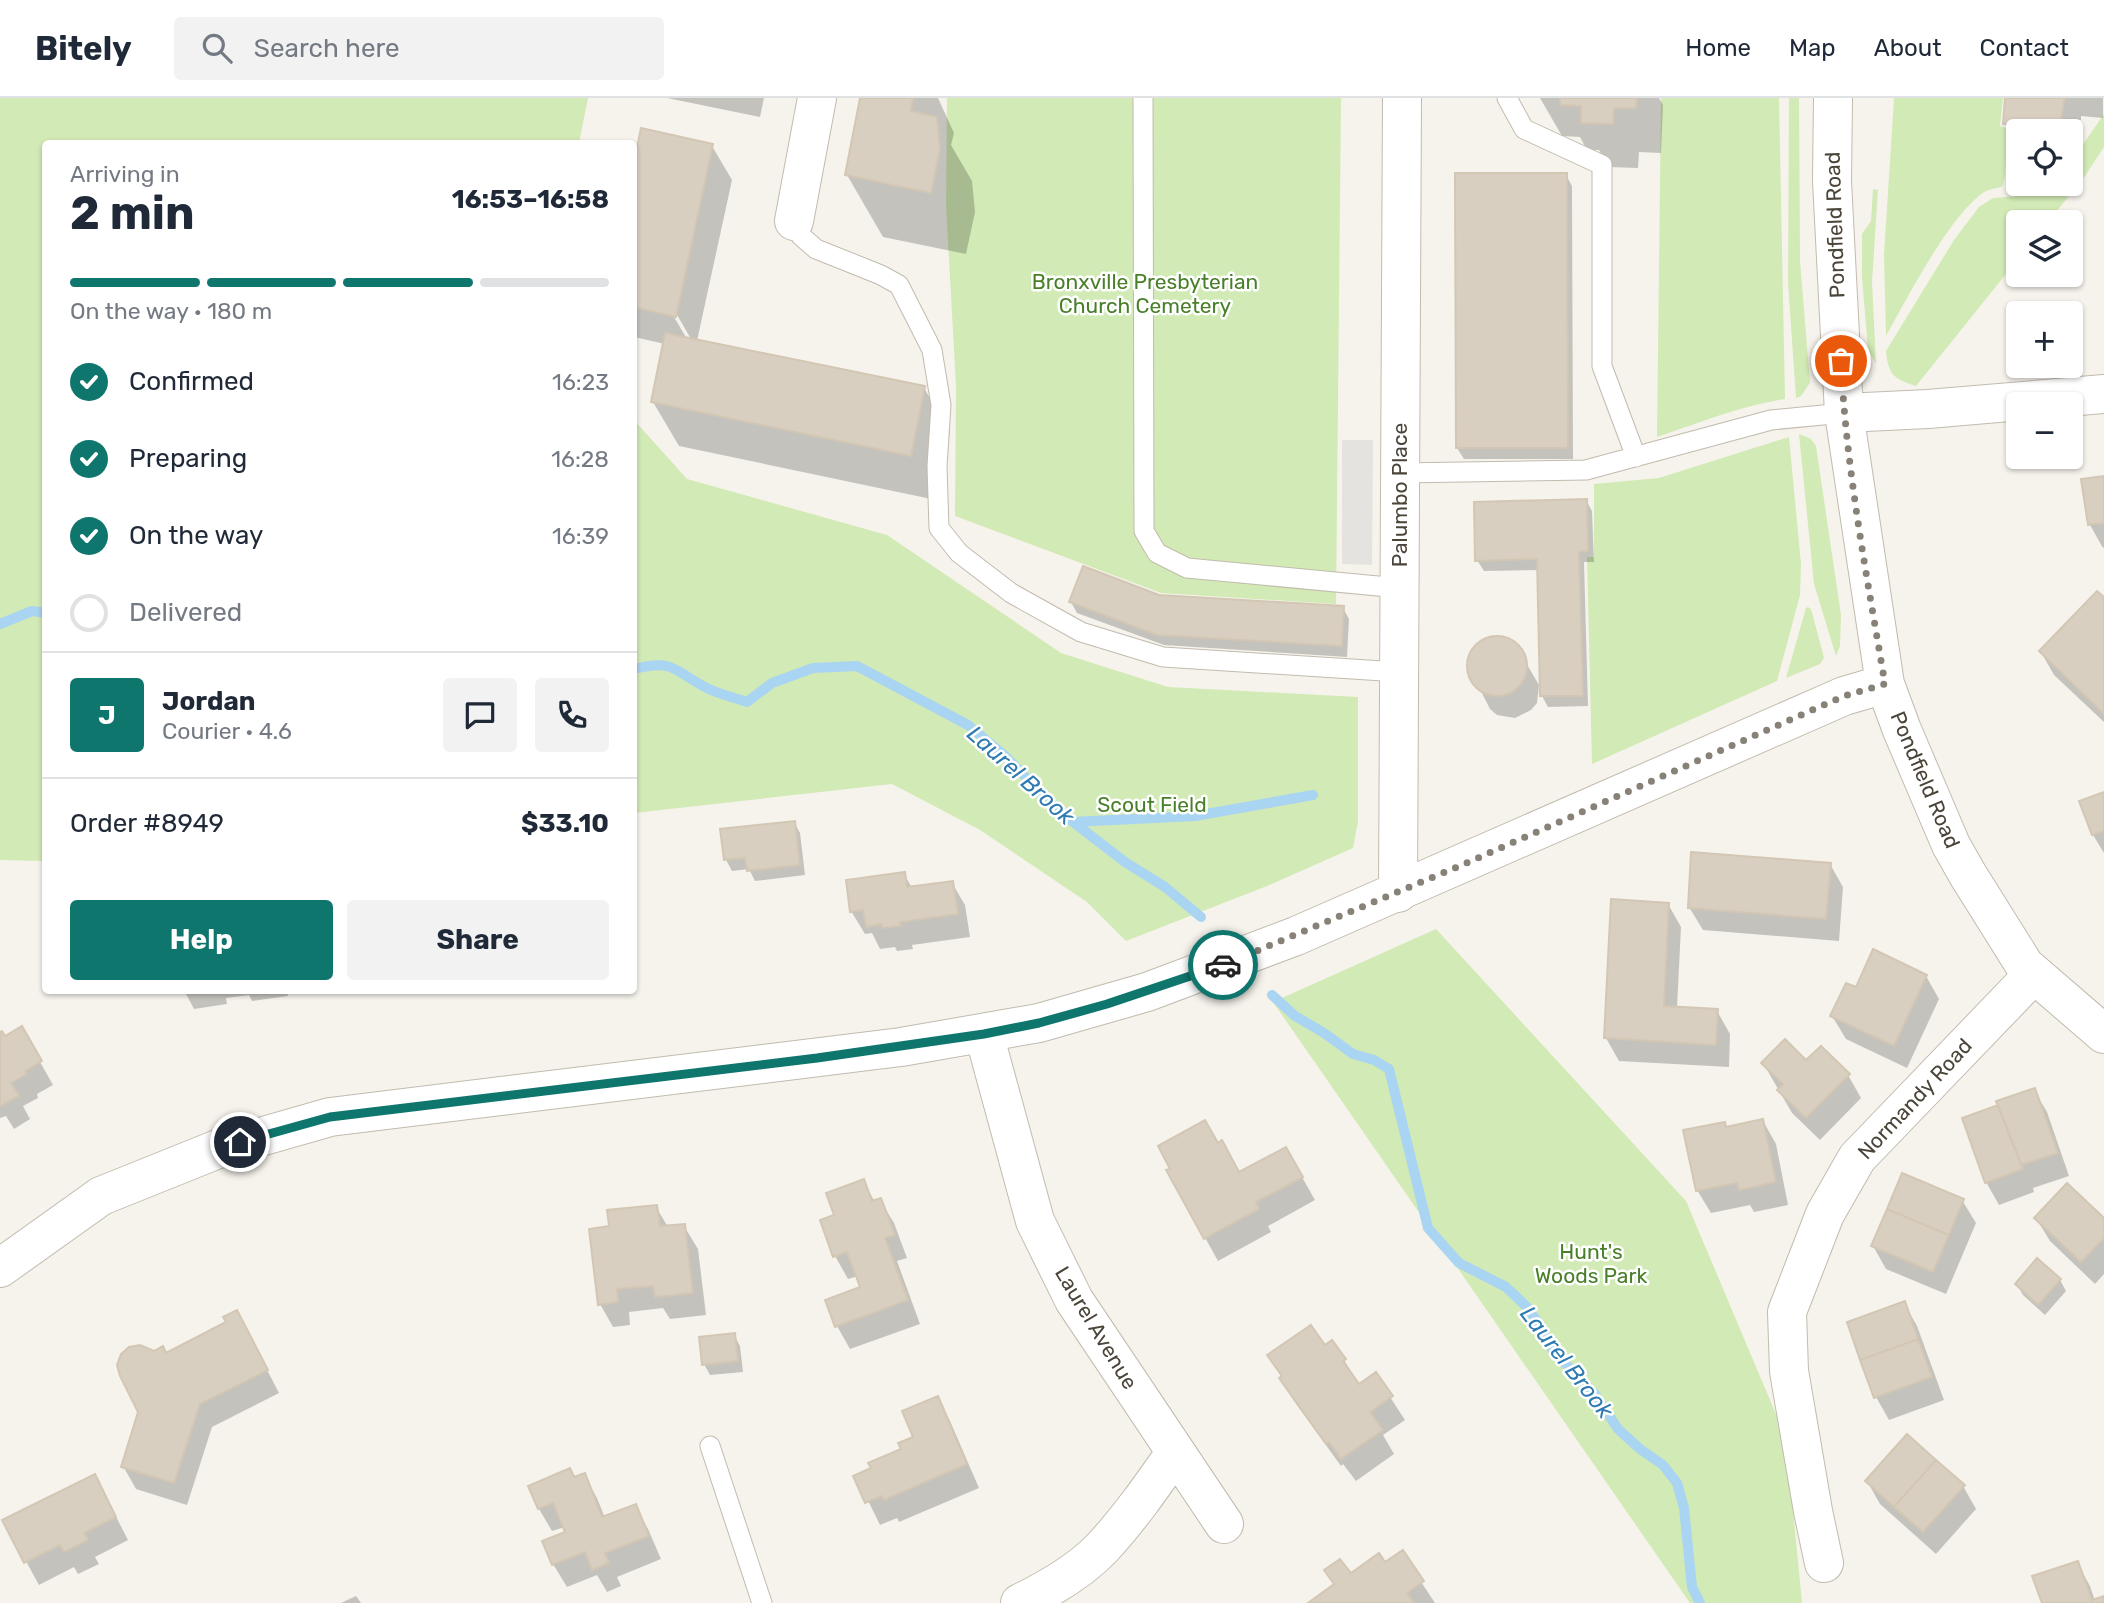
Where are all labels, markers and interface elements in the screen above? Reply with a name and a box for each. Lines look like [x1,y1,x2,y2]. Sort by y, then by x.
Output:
search box [174,17,664,80]
text: Bitely [35,29,132,68]
icon: search [198,29,236,67]
text: Search here [254,33,400,64]
text: Home [1685,34,1751,62]
text: Map [1789,34,1836,62]
text: About [1874,34,1942,62]
text: Contact [1980,34,2069,62]
map controls [2006,119,2083,469]
button: locate [2006,119,2083,196]
street label: Pondfield Road [1819,151,1850,299]
text: Arriving in [70,160,180,188]
text: 16:53–16:58 [452,184,609,215]
text: 2 min [70,186,195,241]
button: layers [2006,210,2083,287]
park label: Bronxville Presbyterian Church Cemetery [1032,269,1258,318]
text: On the way · 180 m [70,297,272,325]
button: + [2006,301,2083,378]
pin [1811,331,1871,391]
icon: bag [1822,342,1860,380]
icon: check [70,363,108,401]
text: Confirmed [129,366,254,397]
text: 16:23 [552,368,609,396]
button: − [2006,392,2083,469]
street label: Palumbo Place [1387,423,1412,567]
icon: check [70,440,108,478]
text: Preparing [129,443,247,474]
text: 16:28 [551,445,609,473]
icon: check [70,517,108,555]
text: On the way [129,520,263,551]
text: 16:39 [552,522,609,550]
text: Delivered [129,597,242,628]
button: chat [443,678,517,752]
button: phone [535,678,609,752]
text: Jordan [162,686,255,717]
text: J [98,700,116,731]
street label: Pondfield Road [1885,708,1966,852]
text: Courier · 4.6 [162,717,292,745]
water label: Laurel Brook [961,719,1081,831]
park label: Scout Field [1097,792,1207,817]
text: Order #8949 [70,808,224,839]
text: $33.10 [521,808,609,839]
button: Help [70,900,333,980]
button: Share [347,900,609,980]
courier [1188,930,1258,1000]
icon: car [1204,946,1242,984]
street label: Normandy Road [1852,1033,1977,1164]
pin [210,1112,270,1172]
icon: home [221,1123,259,1161]
park label: Hunt's Woods Park [1535,1239,1647,1288]
street label: Laurel Avenue [1050,1262,1143,1394]
water label: Laurel Brook [1514,1300,1620,1425]

